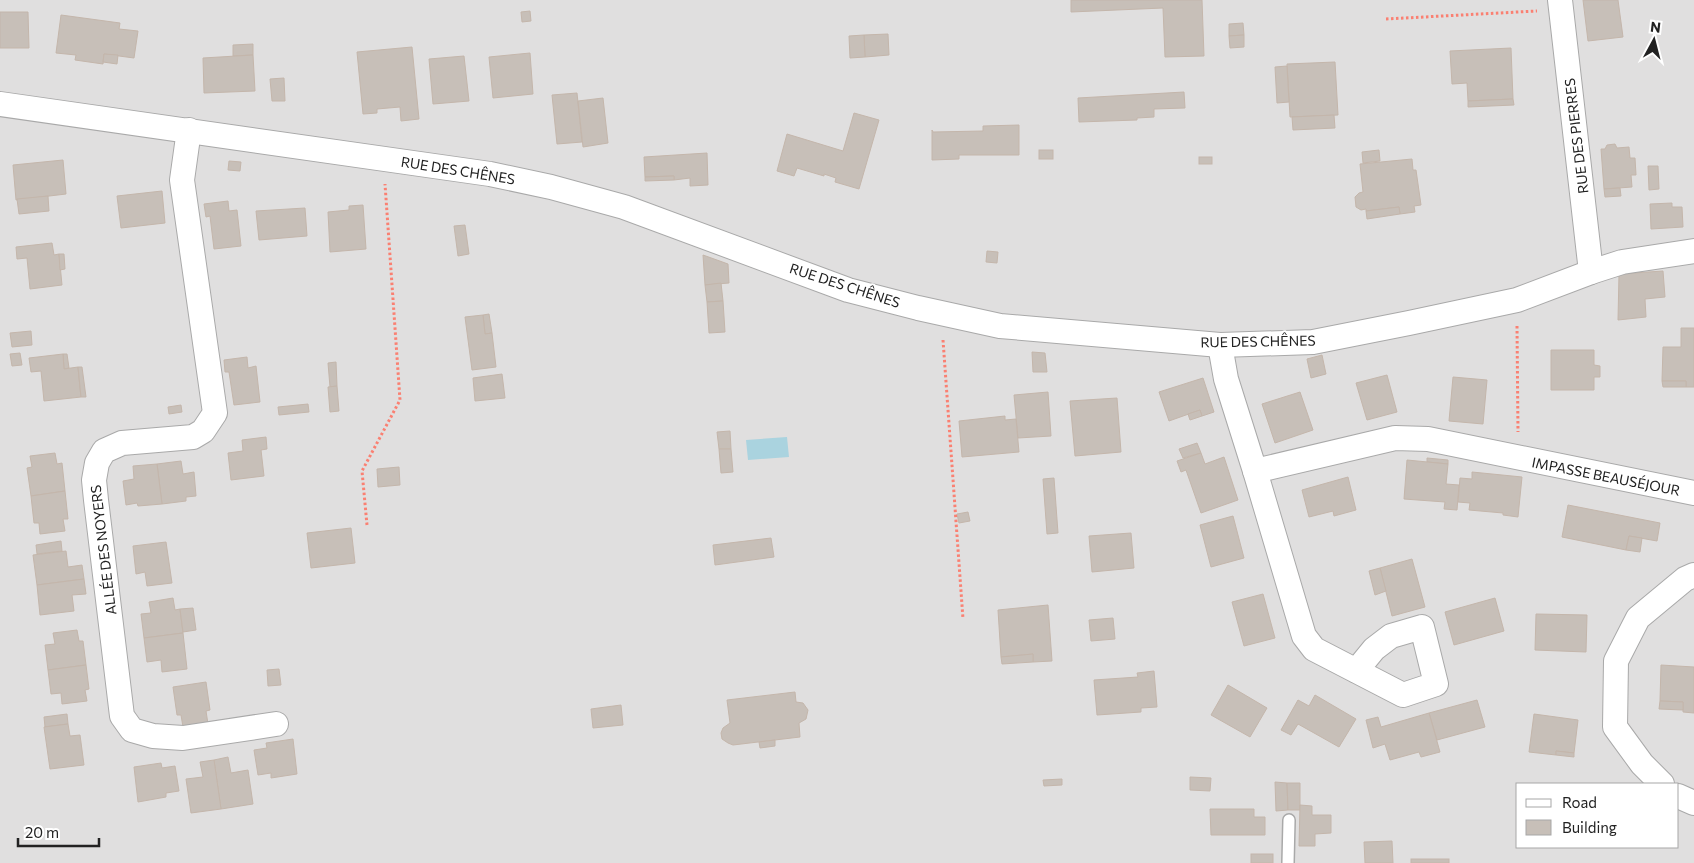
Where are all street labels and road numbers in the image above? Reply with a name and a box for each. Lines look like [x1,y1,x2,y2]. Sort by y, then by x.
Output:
street label: RUE DES PIERRES [1560,77,1592,195]
street label: RUE DES CHÊNES [400,153,516,187]
street label: RUE DES CHÊNES [788,259,902,311]
street label: RUE DES CHÊNES [1200,331,1316,351]
street label: IMPASSE BEAUSÉJOUR [1530,453,1682,499]
street label: ALLÉE DES NOYERS [87,484,119,616]

